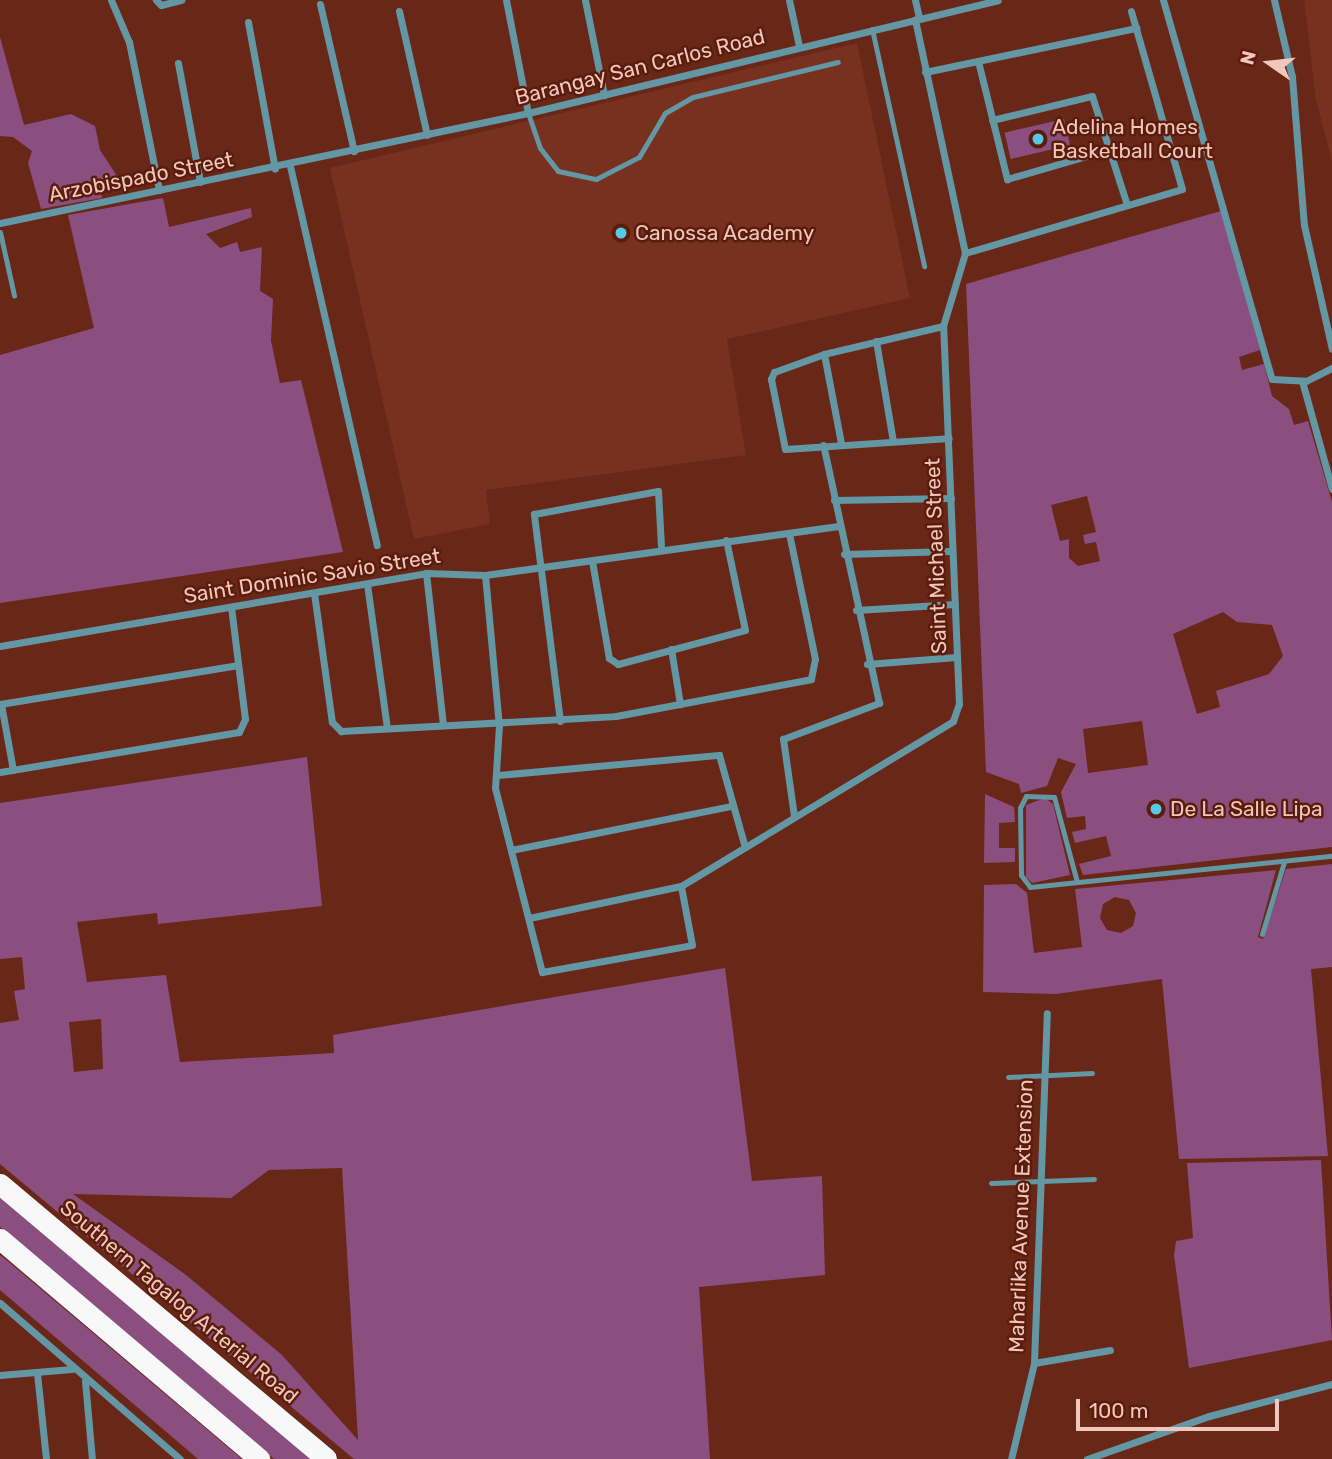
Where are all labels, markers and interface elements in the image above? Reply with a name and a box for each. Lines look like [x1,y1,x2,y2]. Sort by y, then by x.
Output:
street label: Barangay San Carlos Road [512,24,768,110]
north arrow [1234,28,1304,98]
text: N [1235,48,1261,67]
place label: Adelina Homes Basketball Court [1052,114,1213,164]
marker: Adelina Homes Basketball Court [1030,131,1046,147]
street label: Arzobispado Street [47,147,235,207]
place label: Canossa Academy [635,220,815,246]
marker: Canossa Academy [613,225,629,241]
street label: Saint Michael Street [920,458,952,654]
street label: Saint Dominic Savio Street [182,543,442,609]
place label: De La Salle Lipa [1170,796,1323,822]
marker: De La Salle Lipa [1148,801,1164,817]
street label: Maharlika Avenue Extension [1004,1079,1038,1353]
street label: Southern Tagalog Arterial Road [55,1195,303,1409]
scale bar [1080,1386,1283,1430]
text: 100 m [1089,1398,1148,1423]

